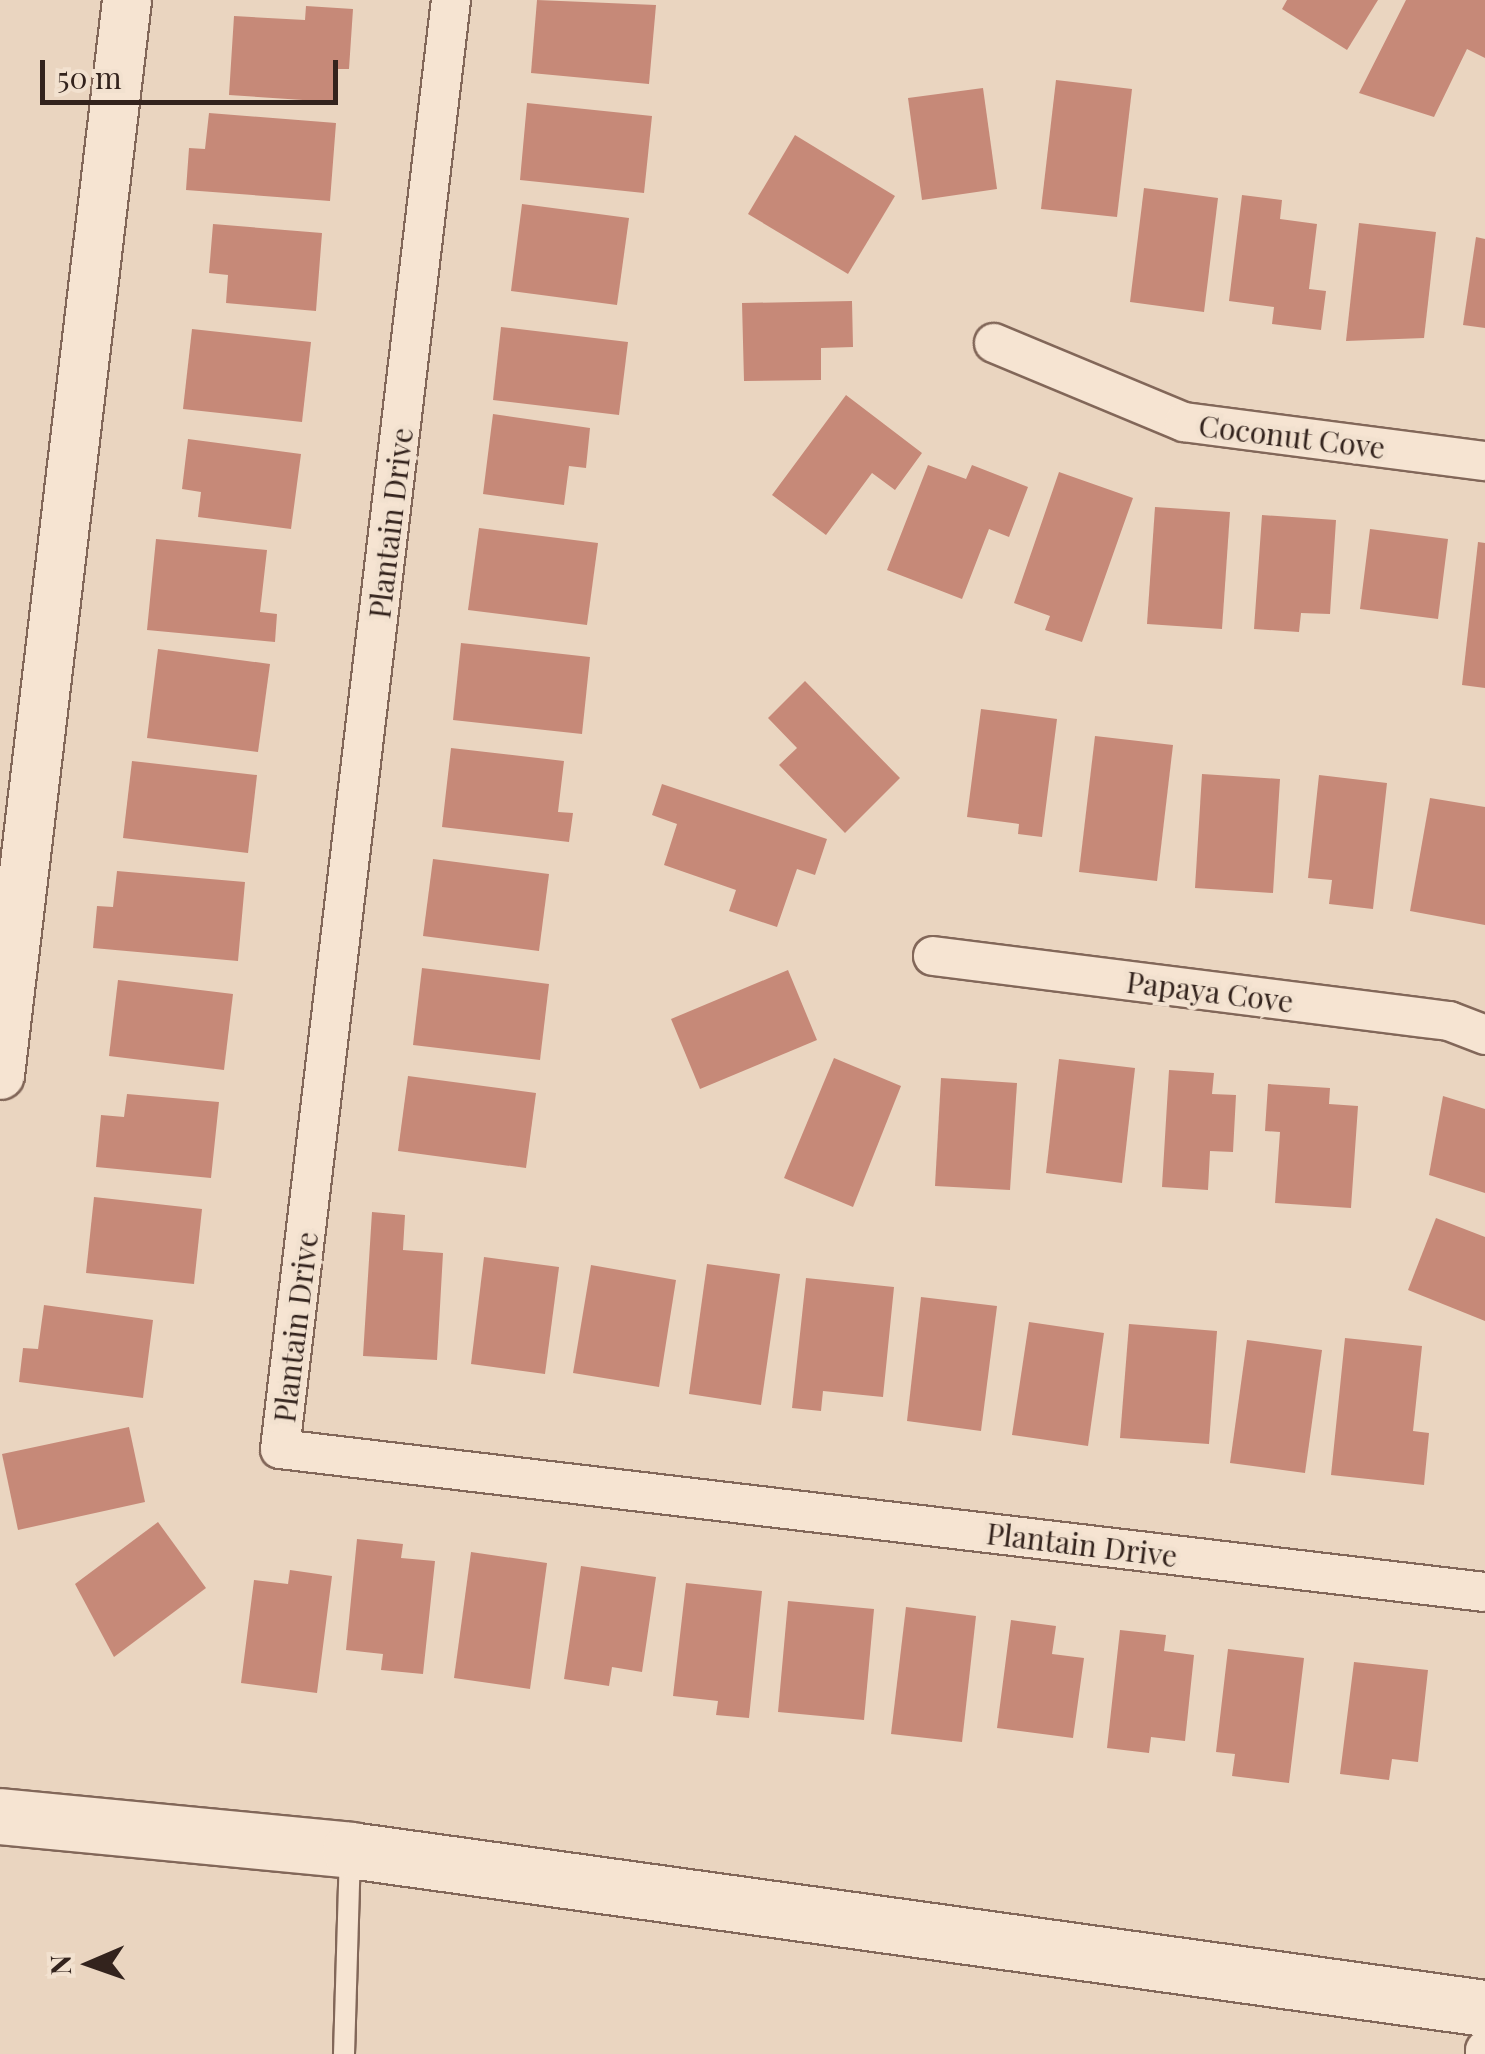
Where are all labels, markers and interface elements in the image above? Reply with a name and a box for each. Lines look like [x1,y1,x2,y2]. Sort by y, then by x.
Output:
scale bar [45,40,342,102]
text: 50 m [57,57,122,97]
street label: Coconut Cove [1197,407,1387,465]
street label: Plantain Drive [360,426,420,620]
street label: Papaya Cove [1124,963,1296,1019]
street label: Plantain Drive [265,1230,325,1424]
street label: Plantain Drive [985,1514,1179,1574]
north arrow [40,1914,140,2014]
text: N [41,1954,78,1976]

